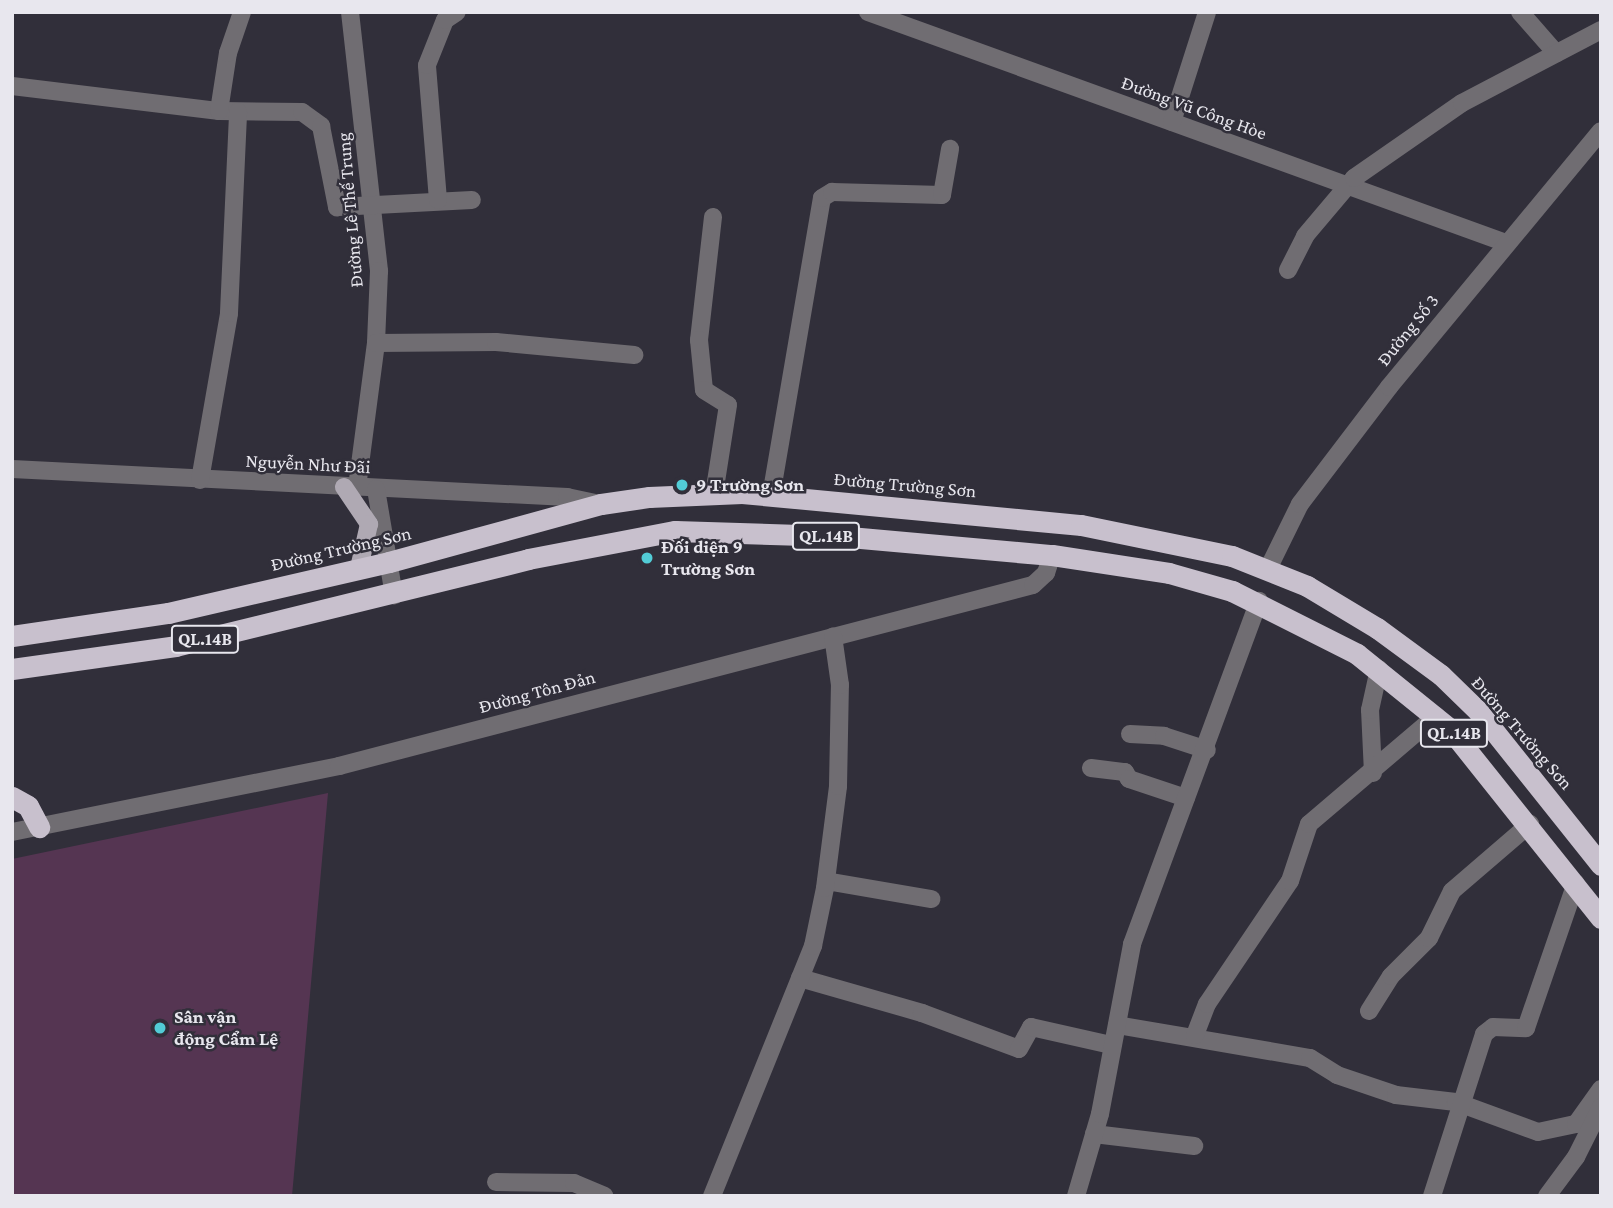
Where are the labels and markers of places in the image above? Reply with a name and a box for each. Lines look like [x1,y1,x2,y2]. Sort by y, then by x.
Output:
place label: 9 Trường Sơn [696,474,804,496]
marker: 9 Trường Sơn [674,477,690,493]
place label: Đối diện 9 Trường Sơn [661,536,755,580]
marker: Đối diện 9 Trường Sơn [639,550,655,566]
place label: Sân vận động Cẩm Lệ [174,1006,278,1050]
marker: Sân vận động Cẩm Lệ [152,1020,168,1036]

